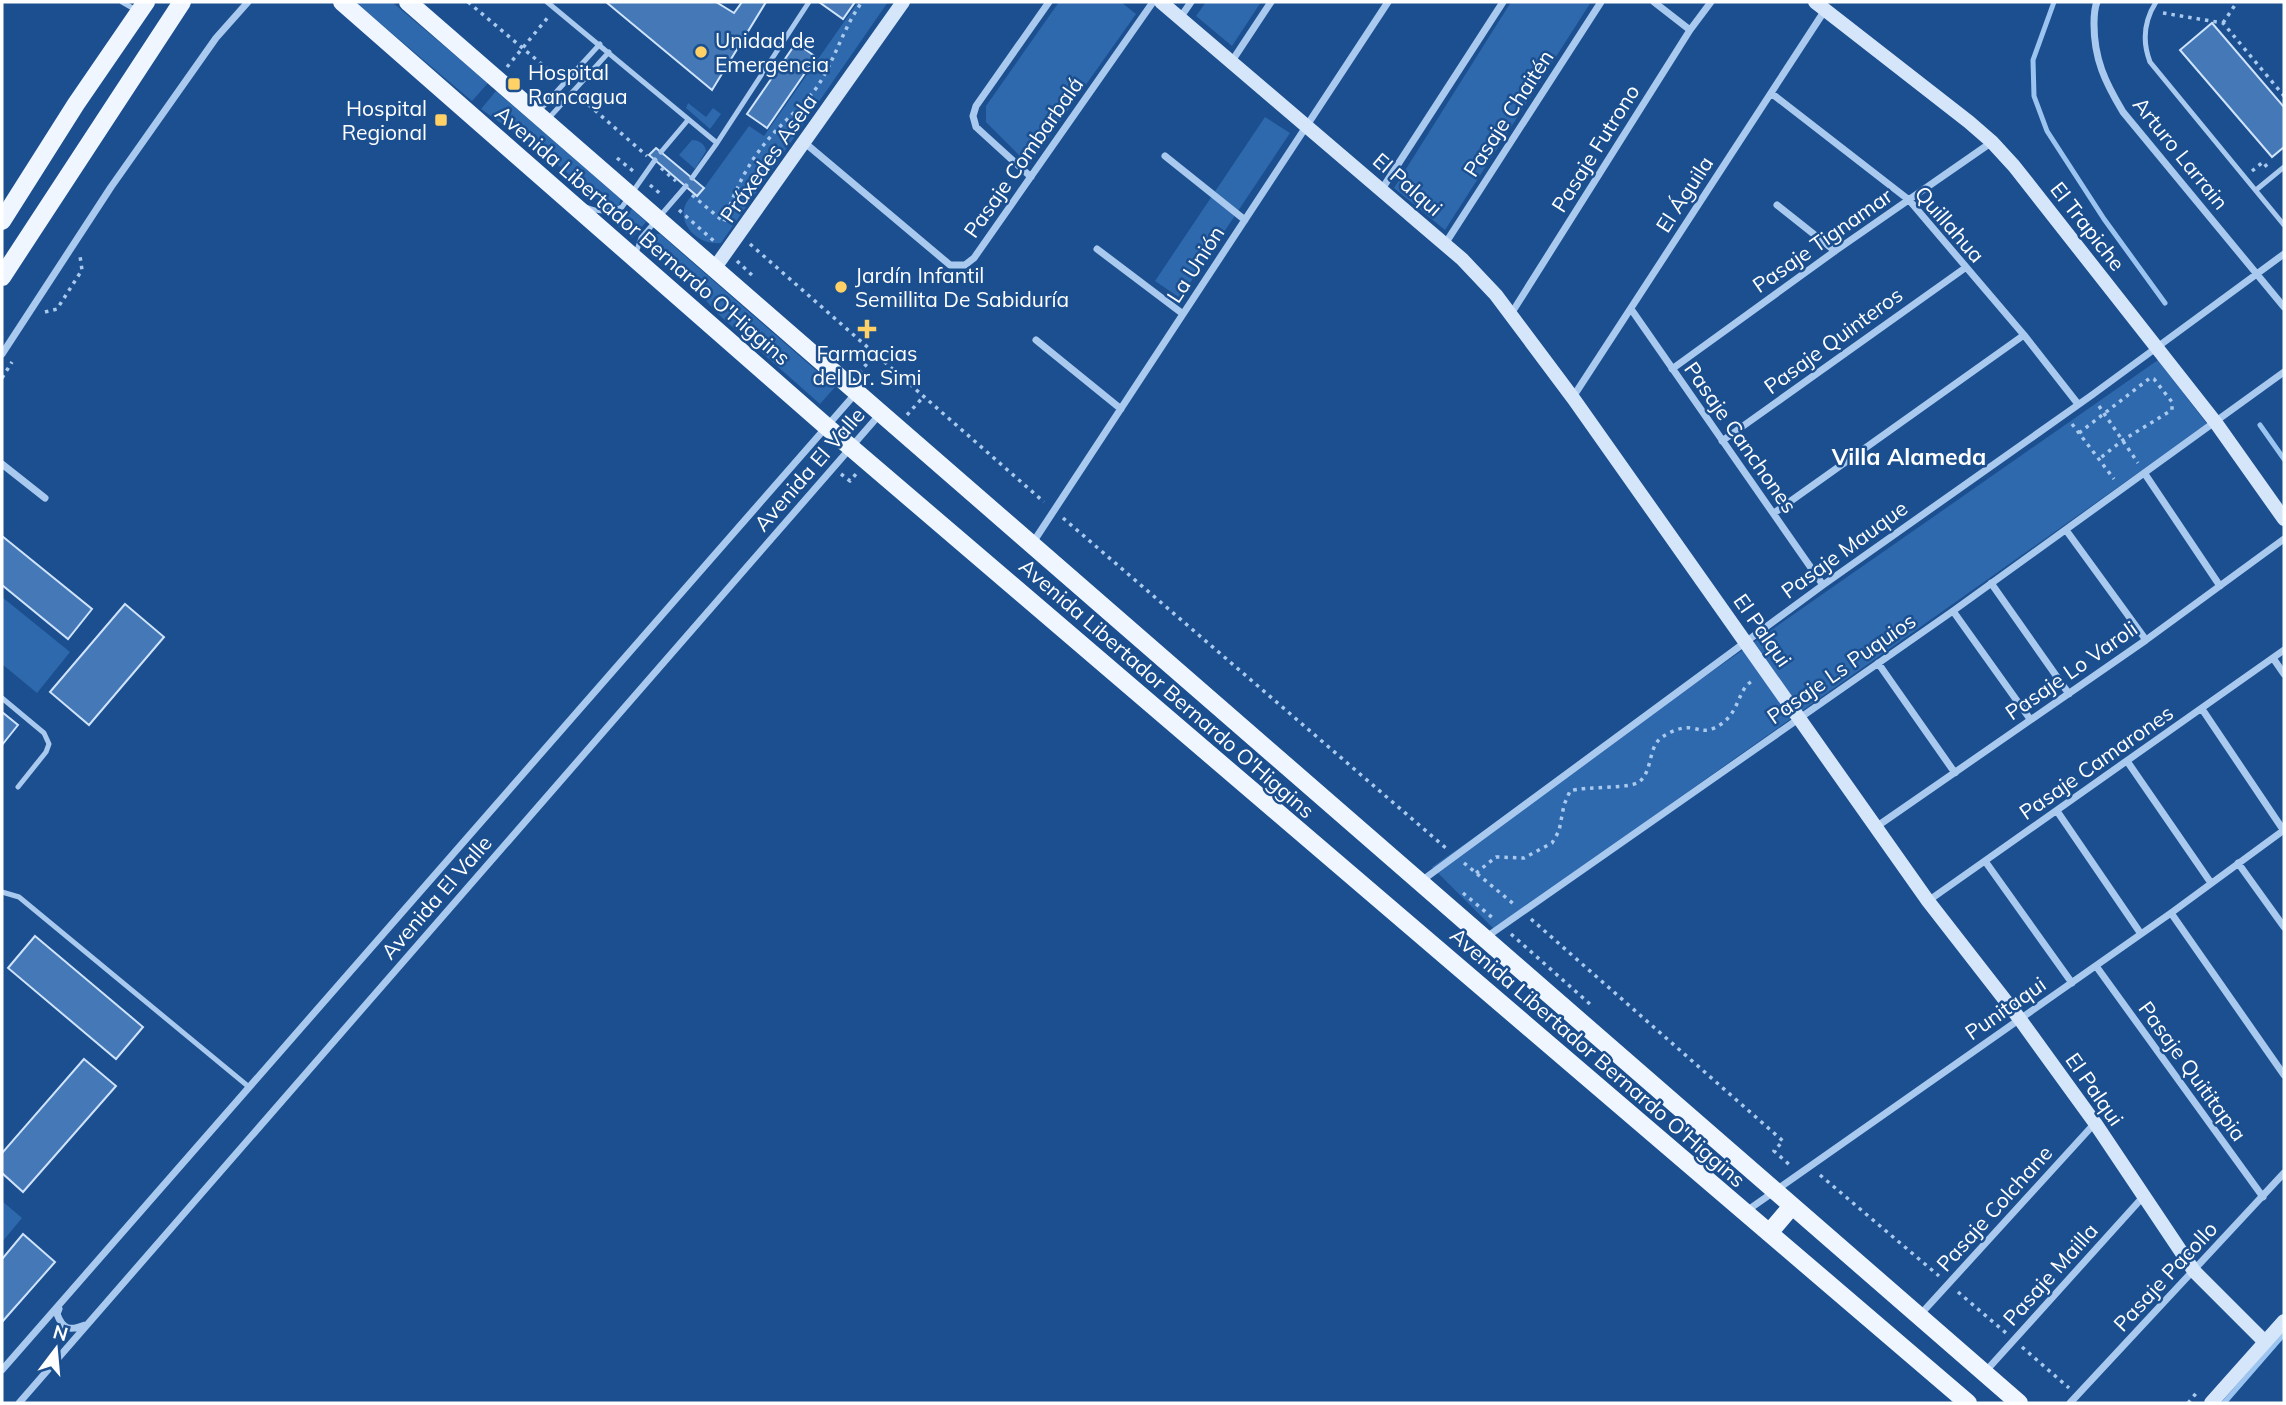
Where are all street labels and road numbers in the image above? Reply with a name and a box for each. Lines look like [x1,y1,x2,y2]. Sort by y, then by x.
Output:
street label: Pasaje Chaitén [1457,45,1559,181]
street label: Pasaje Combarbalá [958,72,1088,242]
street label: Pasaje Futrono [1545,79,1645,217]
street label: Práxedes Asela [714,89,822,227]
street label: Arturo Larrain [2128,92,2234,214]
street label: Avenida Libertador Bernardo O'Higgins [490,100,796,370]
street label: El Palqui [1368,147,1448,221]
street label: El Águila [1650,151,1718,237]
street label: El Trapiche [2045,176,2131,276]
street label: Quillahua [1910,180,1990,268]
street label: Pasaje Tignamar [1747,182,1897,298]
street label: La Unión [1161,221,1229,307]
street label: Pasaje Quinteros [1759,281,1907,399]
street label: Pasaje Canchones [1679,356,1803,518]
street label: Avenida El Valle [748,402,870,536]
street label: Pasaje Mauque [1776,495,1912,603]
street label: Avenida Libertador Bernardo O'Higgins [1014,553,1320,823]
street label: El Palqui [1728,588,1798,672]
street label: Pasaje Ls Puquios [1762,607,1920,729]
street label: Pasaje Lo Varoli [2000,615,2142,725]
street label: Pasaje Camarones [2014,699,2178,825]
street label: Avenida El Valle [375,830,497,964]
street label: Avenida Libertador Bernardo O'Higgins [1445,922,1751,1192]
street label: Punitaqui [1960,971,2050,1045]
street label: Pasaje Quititapia [2134,996,2252,1146]
street label: El Palqui [2060,1047,2130,1131]
street label: Pasaje Colchane [1931,1140,2057,1276]
street label: Pasaje Pacollo [2108,1216,2222,1336]
street label: Pasaje Mailla [1997,1217,2103,1331]

